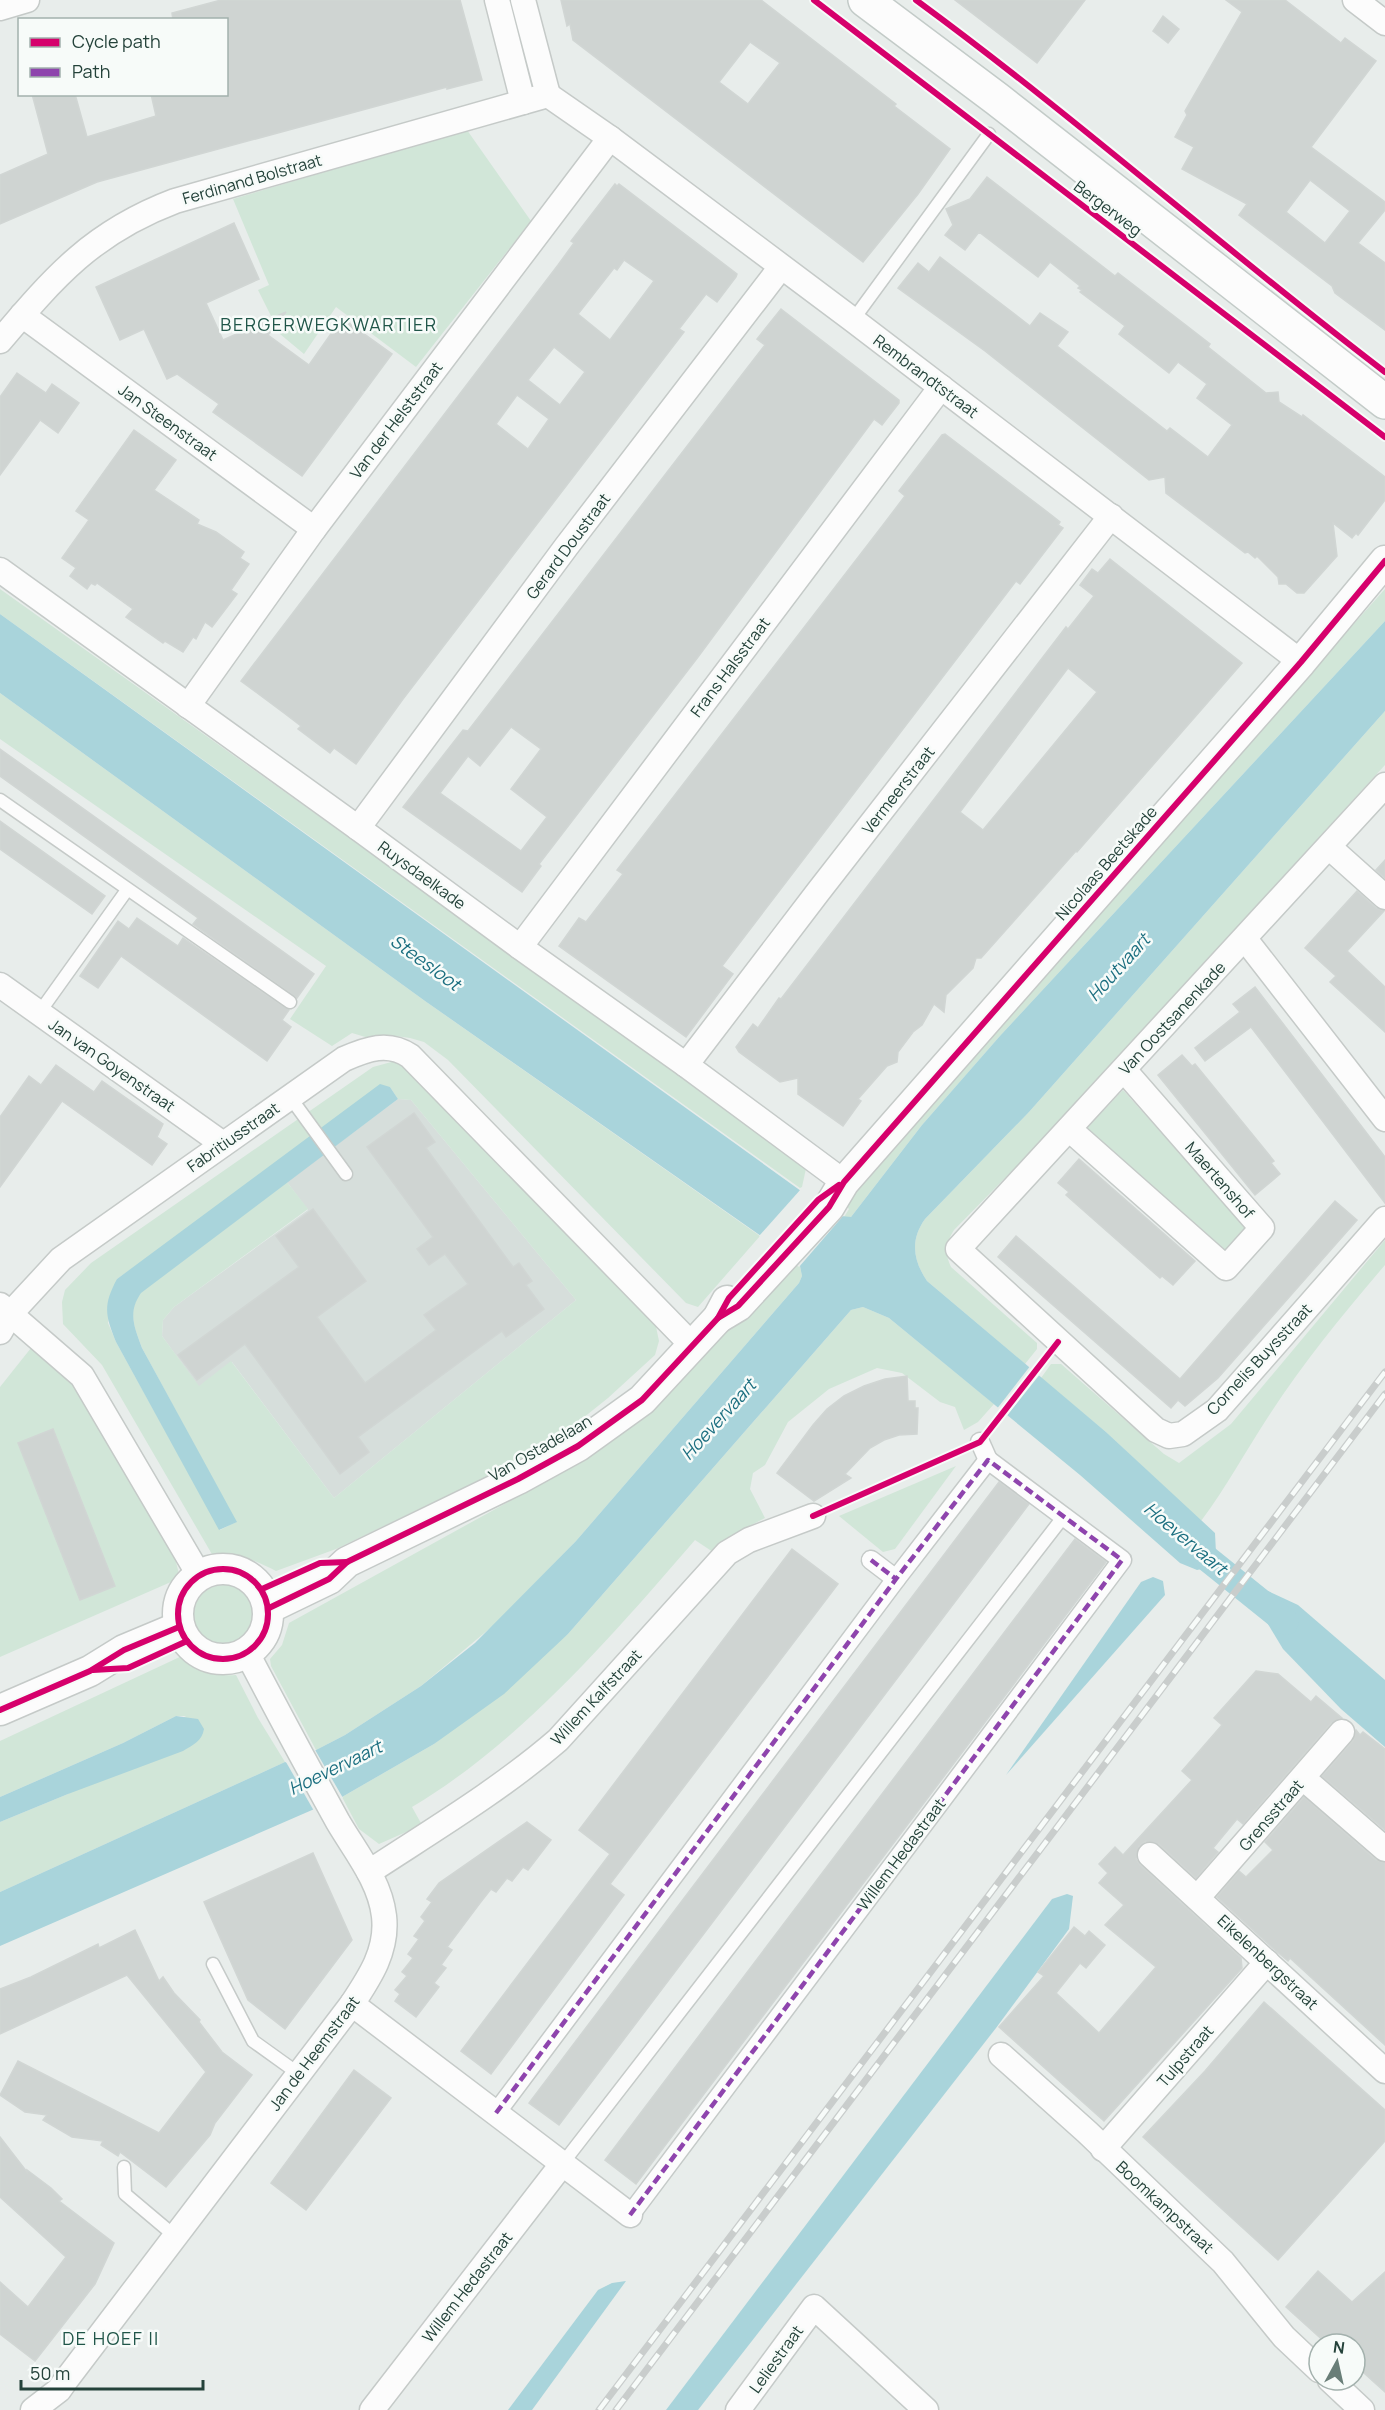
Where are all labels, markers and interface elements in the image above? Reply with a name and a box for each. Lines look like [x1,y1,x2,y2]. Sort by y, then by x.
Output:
legend [18,18,228,96]
text: Cycle path [72,29,161,53]
text: Path [72,59,110,83]
street label: Ferdinand Bolstraat [180,149,324,209]
street label: Bergerweg [1069,175,1147,241]
district label: BERGERWEGKWARTIER [220,312,438,336]
street label: Rembrandtstraat [869,329,983,423]
street label: Van der Helststraat [345,357,447,483]
street label: Jan Steenstraat [114,379,222,465]
street label: Gerard Doustraat [521,488,615,604]
street label: Frans Halsstraat [685,612,775,722]
street label: Vermeerstraat [857,741,939,839]
street label: Nicolaas Beetskade [1050,801,1162,925]
street label: Ruysdaelkade [374,836,470,914]
water label: Houtvaart [1081,927,1156,1006]
water label: Steesloot [386,928,467,997]
street label: Van Oostsanenkade [1114,957,1230,1079]
street label: Jan van Goyenstraat [44,1013,180,1117]
street label: Fabritiusstraat [182,1097,284,1177]
street label: Maertenshof [1180,1137,1260,1223]
street label: Cornelis Buysstraat [1201,1298,1317,1420]
water label: Hoevervaart [675,1372,762,1465]
street label: Van Ostadelaan [484,1410,596,1486]
water label: Hoevervaart [1140,1496,1234,1581]
street label: Willem Kalfstraat [546,1644,646,1750]
water label: Hoevervaart [284,1733,387,1800]
street label: Grensstraat [1234,1774,1308,1856]
street label: Willem Hedastraat [852,1794,950,1914]
street label: Eikelenbergstraat [1213,1909,1323,2015]
street label: Jan de Heemstraat [264,1991,364,2115]
street label: Tulpstraat [1152,2020,1218,2092]
street label: Boomkampstraat [1111,2156,1219,2258]
street label: Willem Hedastraat [417,2227,517,2347]
street label: Leliestraat [744,2321,808,2397]
district label: DE HOEF II [62,2326,160,2350]
north arrow [1307,2332,1367,2392]
text: N [1332,2335,1346,2359]
scale bar [21,2353,202,2391]
text: 50 m [30,2361,70,2385]

